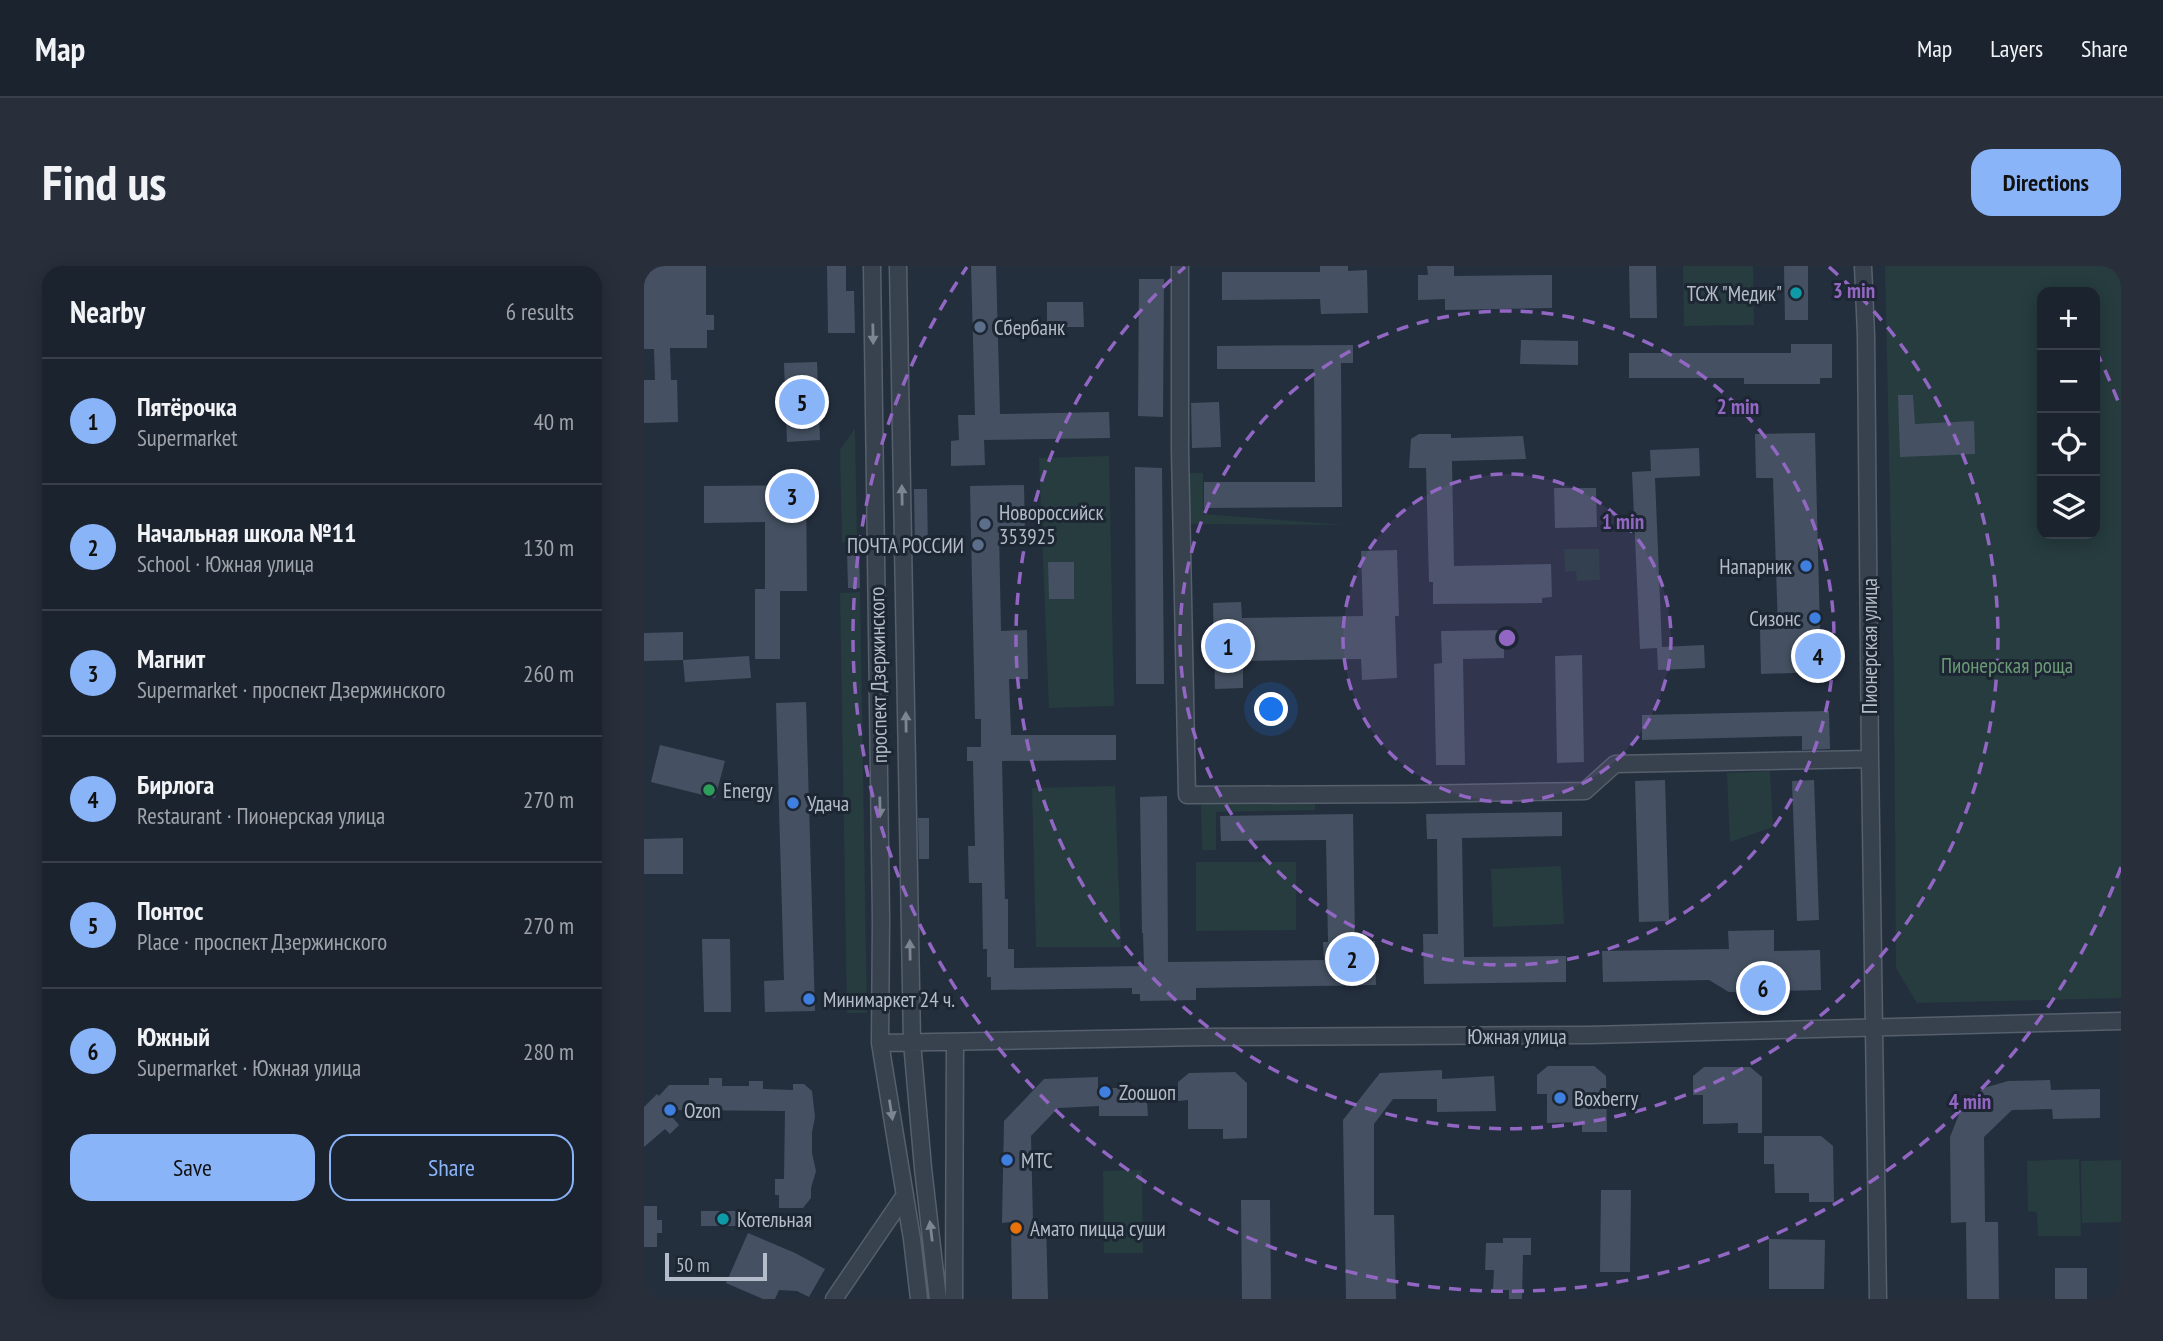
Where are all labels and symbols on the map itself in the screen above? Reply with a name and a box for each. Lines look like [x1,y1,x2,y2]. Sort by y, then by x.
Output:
text: 3 min [1833,277,1875,304]
place label: ТСЖ "Медик" [1687,280,1782,307]
marker: ТСЖ "Медик" [1788,285,1804,301]
place label: Сбербанк [994,314,1065,341]
marker: Сбербанк [972,319,988,335]
one-way arrow [867,323,879,345]
pin: 5 [779,376,825,428]
text: 2 min [1717,393,1759,420]
pin: 3 [769,470,815,522]
one-way arrow [897,484,908,506]
place label: Новороссийск 353925 [999,499,1104,550]
text: 1 min [1602,508,1644,535]
marker: Новороссийск 353925 [977,516,993,532]
place label: ПОЧТА РОССИИ [847,532,964,559]
marker: ПОЧТА РОССИИ [970,537,986,553]
place label: Напарник [1719,553,1792,580]
marker: Напарник [1798,558,1814,574]
street label: Пионерская улица [1856,578,1883,714]
street label: проспект Дзержинского [863,587,893,763]
place label: Сизонс [1749,605,1802,632]
marker: Сизонс [1807,610,1823,626]
pin: 1 [1205,620,1251,672]
centre of rings [1495,626,1519,650]
pin: 4 [1795,630,1841,682]
park label: Пионерская роща [1941,652,2073,679]
your location [1254,692,1288,726]
one-way arrow [900,711,912,733]
place label: Energy [723,777,773,804]
marker: Energy [701,782,717,798]
place label: Удача [807,790,849,817]
marker: Удача [785,795,801,811]
one-way arrow [874,796,885,818]
pin: 2 [1329,933,1375,985]
one-way arrow [904,938,916,960]
pin: 6 [1740,962,1786,1014]
place label: Минимаркет 24 ч. [823,986,955,1013]
marker: Минимаркет 24 ч. [801,991,817,1007]
street label: Южная улица [1467,1023,1567,1050]
place label: Zooшоп [1119,1079,1176,1106]
marker: Zooшоп [1097,1084,1113,1100]
place label: Boxberry [1574,1085,1639,1112]
text: 4 min [1949,1088,1991,1115]
marker: Boxberry [1552,1090,1568,1106]
place label: Ozon [684,1097,721,1124]
one-way arrow [886,1099,897,1121]
marker: Ozon [662,1102,678,1118]
place label: МТС [1021,1147,1053,1174]
marker: МТС [999,1152,1015,1168]
place label: Котельная [737,1206,812,1233]
marker: Котельная [715,1211,731,1227]
place label: Амато пицца суши [1030,1215,1166,1242]
one-way arrow [925,1220,936,1242]
marker: Амато пицца суши [1008,1220,1024,1236]
scale bar [665,1250,766,1282]

